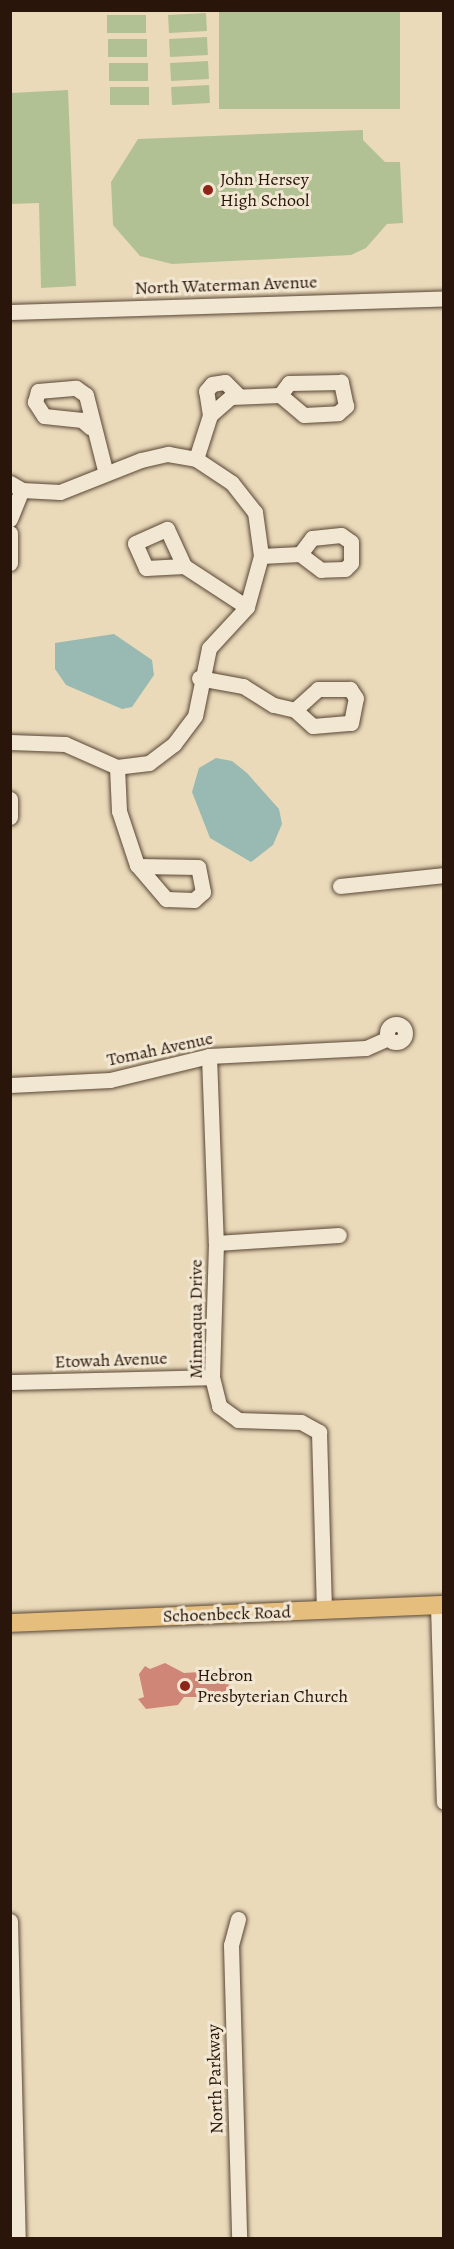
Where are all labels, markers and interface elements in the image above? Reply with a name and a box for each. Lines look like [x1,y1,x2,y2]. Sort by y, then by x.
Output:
place label: John Hersey High School [220,169,309,212]
marker: John Hersey High School [201,183,215,197]
street label: North Waterman Avenue [134,271,318,299]
street label: Tomah Avenue [105,1027,215,1071]
street label: Minnaqua Drive [185,1259,207,1379]
street label: Etowah Avenue [54,1347,168,1373]
street label: Schoenbeck Road [163,1601,291,1627]
place label: Hebron Presbyterian Church [197,1665,348,1708]
marker: Hebron Presbyterian Church [178,1679,192,1693]
street label: North Parkway [202,2024,228,2134]

